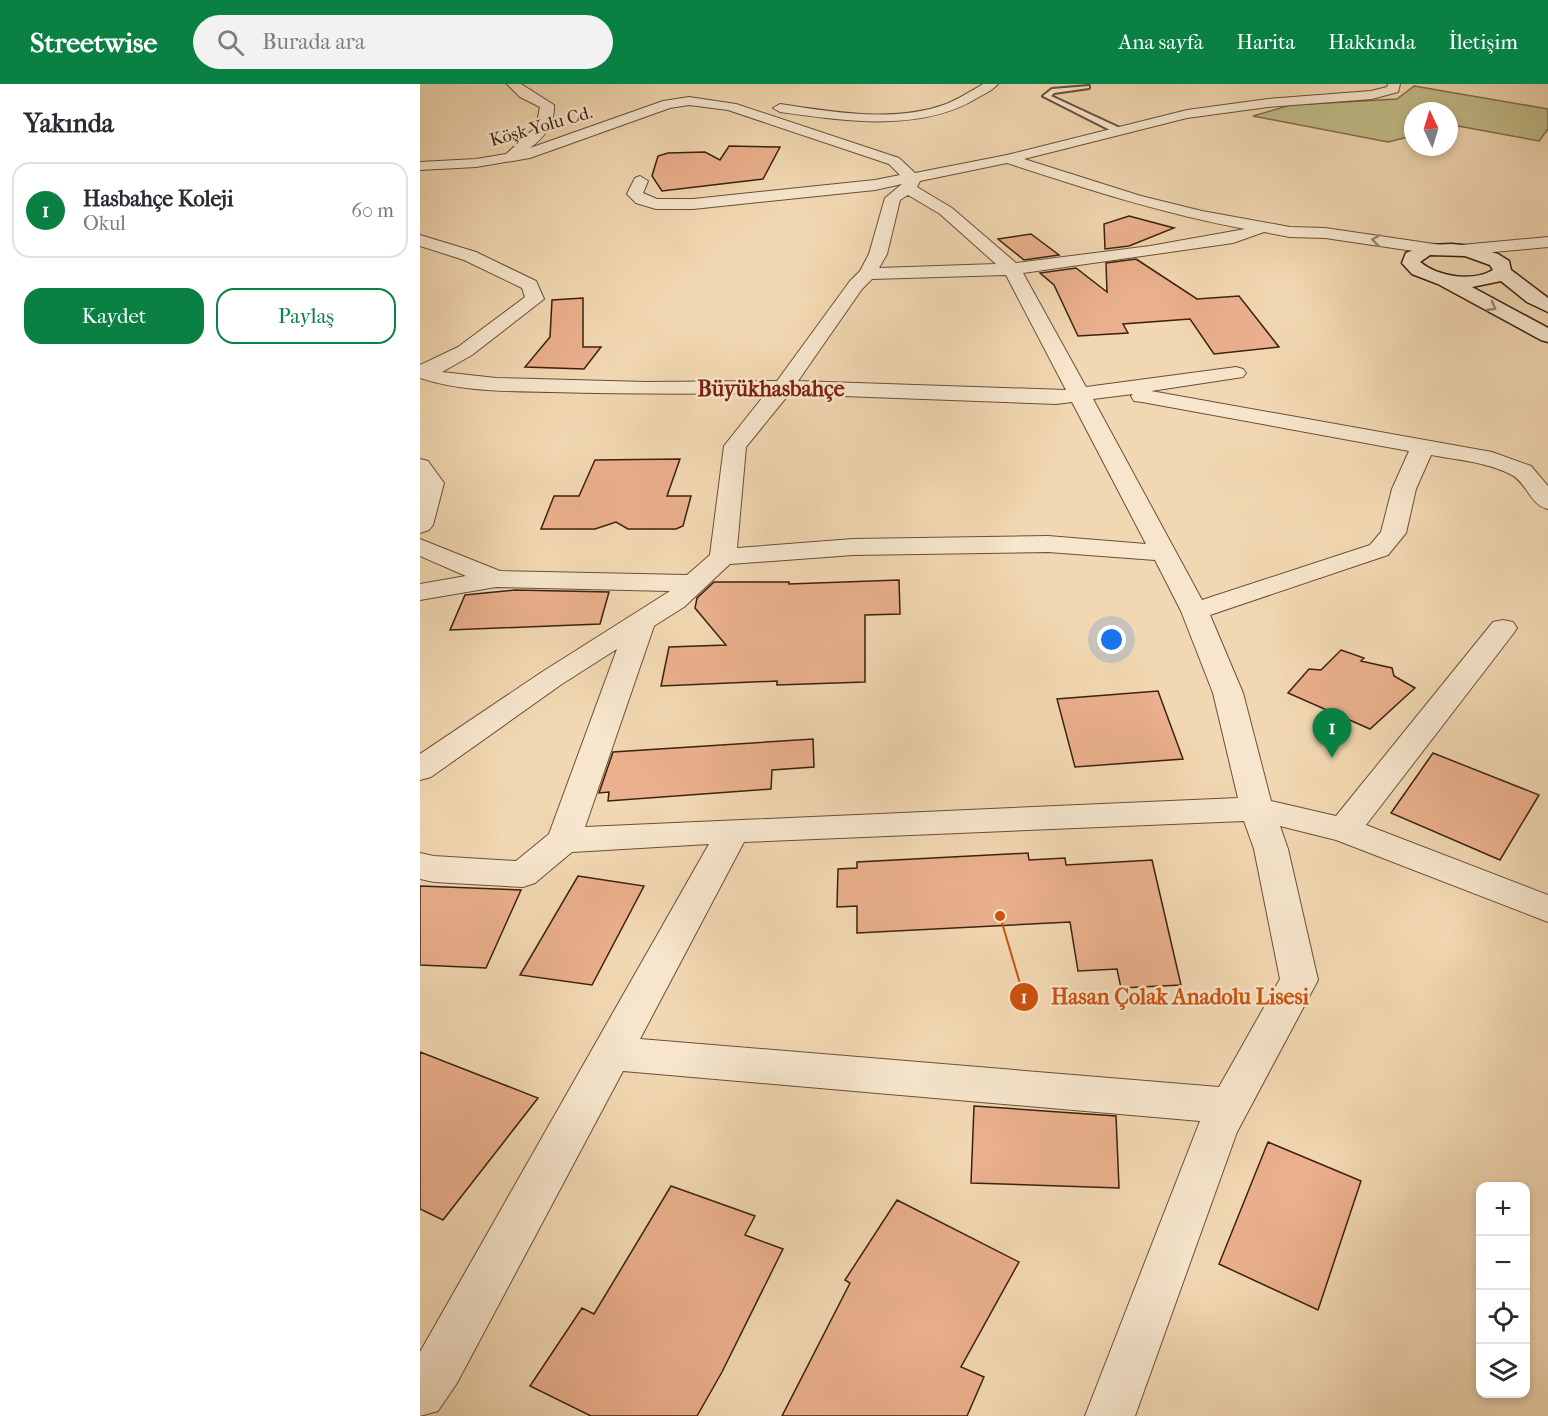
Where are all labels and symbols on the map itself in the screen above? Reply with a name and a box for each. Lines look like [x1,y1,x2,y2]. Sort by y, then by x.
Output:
street label: Köşk Yolu Cd. [487,102,595,151]
north arrow [1404,102,1458,156]
one-way arrow [1372,235,1381,247]
one-way arrow [1486,300,1496,312]
district label: Büyükhasbahçe [697,376,845,402]
your location [1097,625,1126,654]
pin: 1 [1312,708,1352,758]
callout: Hasan Çolak Anadolu Lisesi [1009,977,1321,1017]
text: Hasan Çolak Anadolu Lisesi [1051,984,1310,1011]
text: 1 [1021,987,1027,1008]

